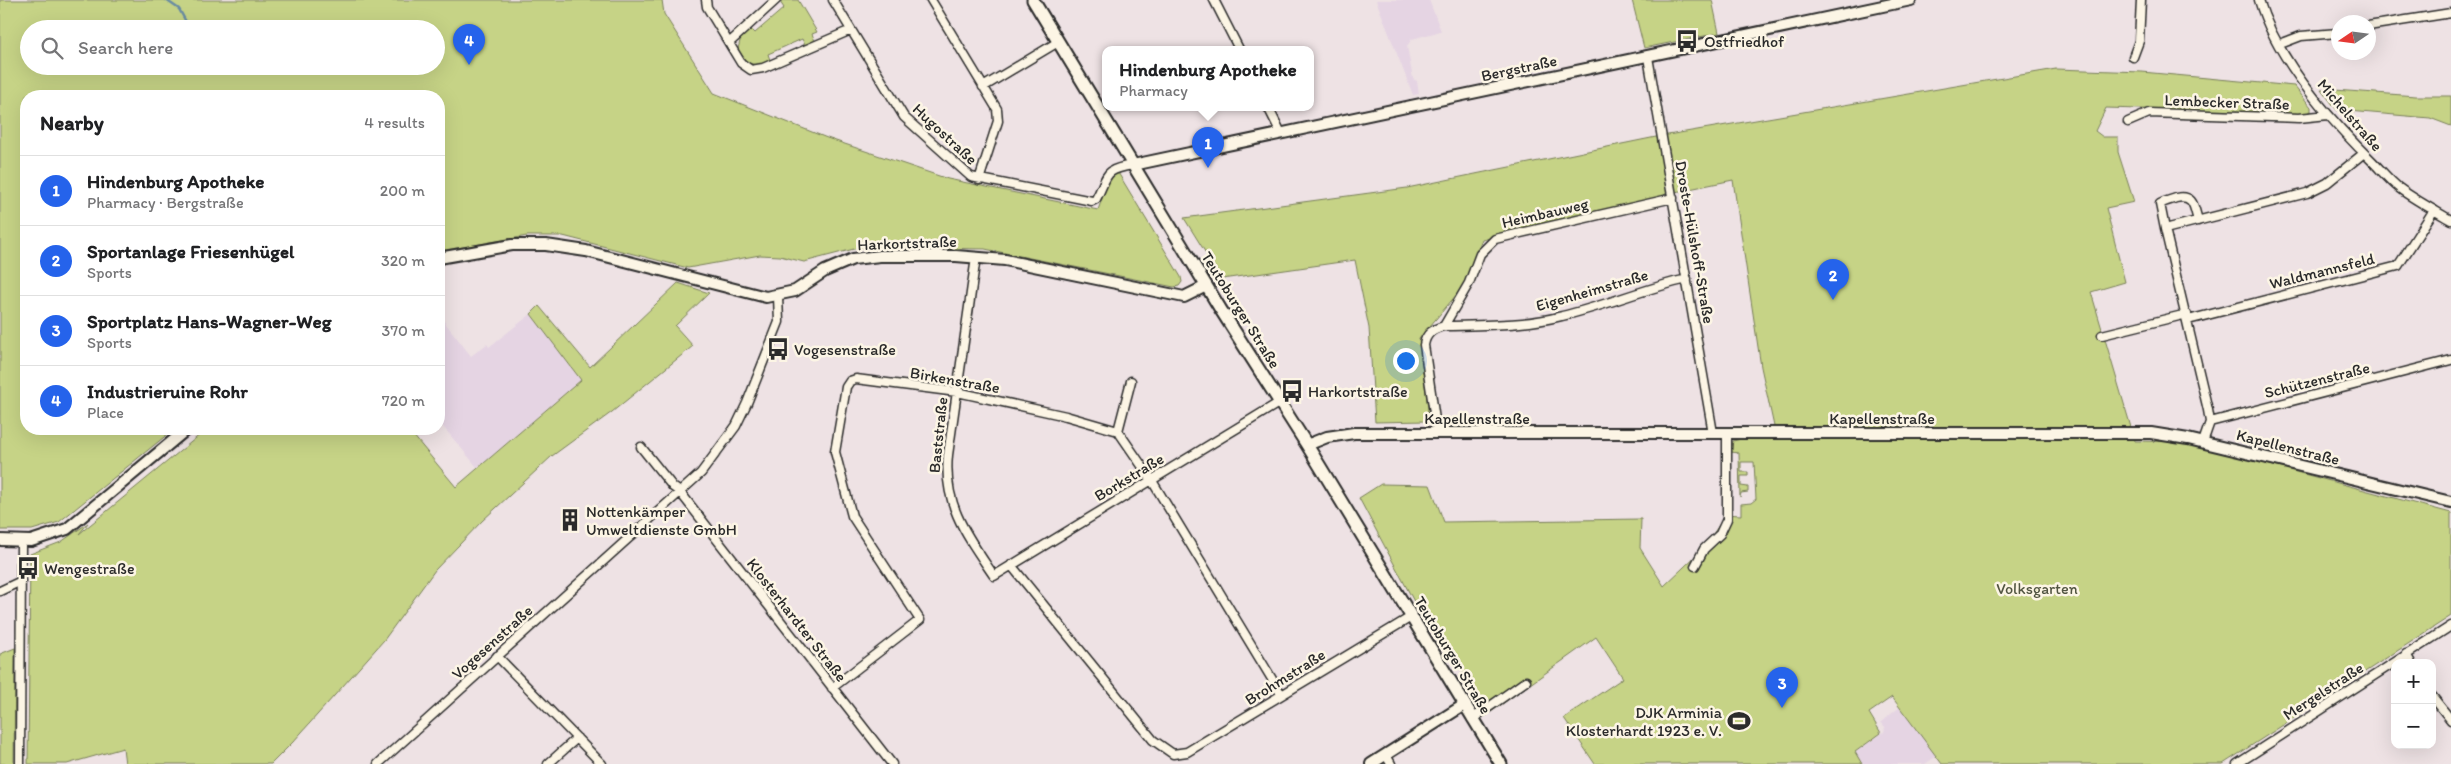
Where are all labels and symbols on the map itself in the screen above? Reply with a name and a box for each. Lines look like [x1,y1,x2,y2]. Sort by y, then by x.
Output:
north arrow [2331,15,2376,60]
pin: 4 [453,24,485,65]
bus stop icon: Ostfriedhof [1674,28,1700,54]
place label: Ostfriedhof [1704,32,1785,51]
street label: Bergstraße [1479,51,1559,85]
street label: Michelstraße [2313,75,2387,155]
street label: Lembecker Straße [2164,90,2290,114]
street label: Hugostraße [909,99,981,169]
pin: 1 [1192,127,1224,168]
street label: Droste-Hülshoff-Straße [1671,159,1719,325]
street label: Heimbauweg [1500,194,1591,232]
street label: Harkortstraße [857,232,957,254]
street label: Teutoburger Straße [1197,248,1285,372]
street label: Waldmannsfeld [2267,249,2377,293]
pin: 2 [1817,259,1849,300]
street label: Eigenheimstraße [1534,265,1651,315]
bus stop icon: Vogesenstraße [765,336,791,362]
place label: Vogesenstraße [794,340,896,359]
your location [1393,348,1419,374]
street label: Schützenstraße [2262,358,2372,402]
street label: Birkenstraße [909,363,1001,397]
bus stop icon: Harkortstraße [1279,378,1305,404]
place label: Harkortstraße [1308,382,1408,401]
street label: Baststraße [925,396,951,474]
street label: Kapellenstraße [1424,409,1530,428]
street label: Kapellenstraße [1829,409,1935,428]
street label: Kapellenstraße [2234,425,2342,469]
street label: Borkstraße [1091,449,1167,505]
place label: Nottenkämper Umweltdienste GmbH [586,502,737,539]
building icon: Nottenkämper Umweltdienste GmbH [557,507,583,533]
street label: Klosterhardter Straße [743,554,851,686]
bus stop icon: Wengestraße [15,555,41,581]
place label: Wengestraße [44,559,135,578]
park label: Volksgarten [1996,579,2078,598]
street label: Teutoburger Straße [1410,593,1496,717]
street label: Vogesenstraße [448,601,536,683]
street label: Brohmstraße [1241,645,1329,709]
street label: Mergelstraße [2279,658,2367,724]
pin: 3 [1766,667,1798,708]
place label: DJK Arminia Klosterhardt 1923 e. V. [1566,703,1723,740]
sports icon: DJK Arminia Klosterhardt 1923 e. V. [1726,708,1752,734]

